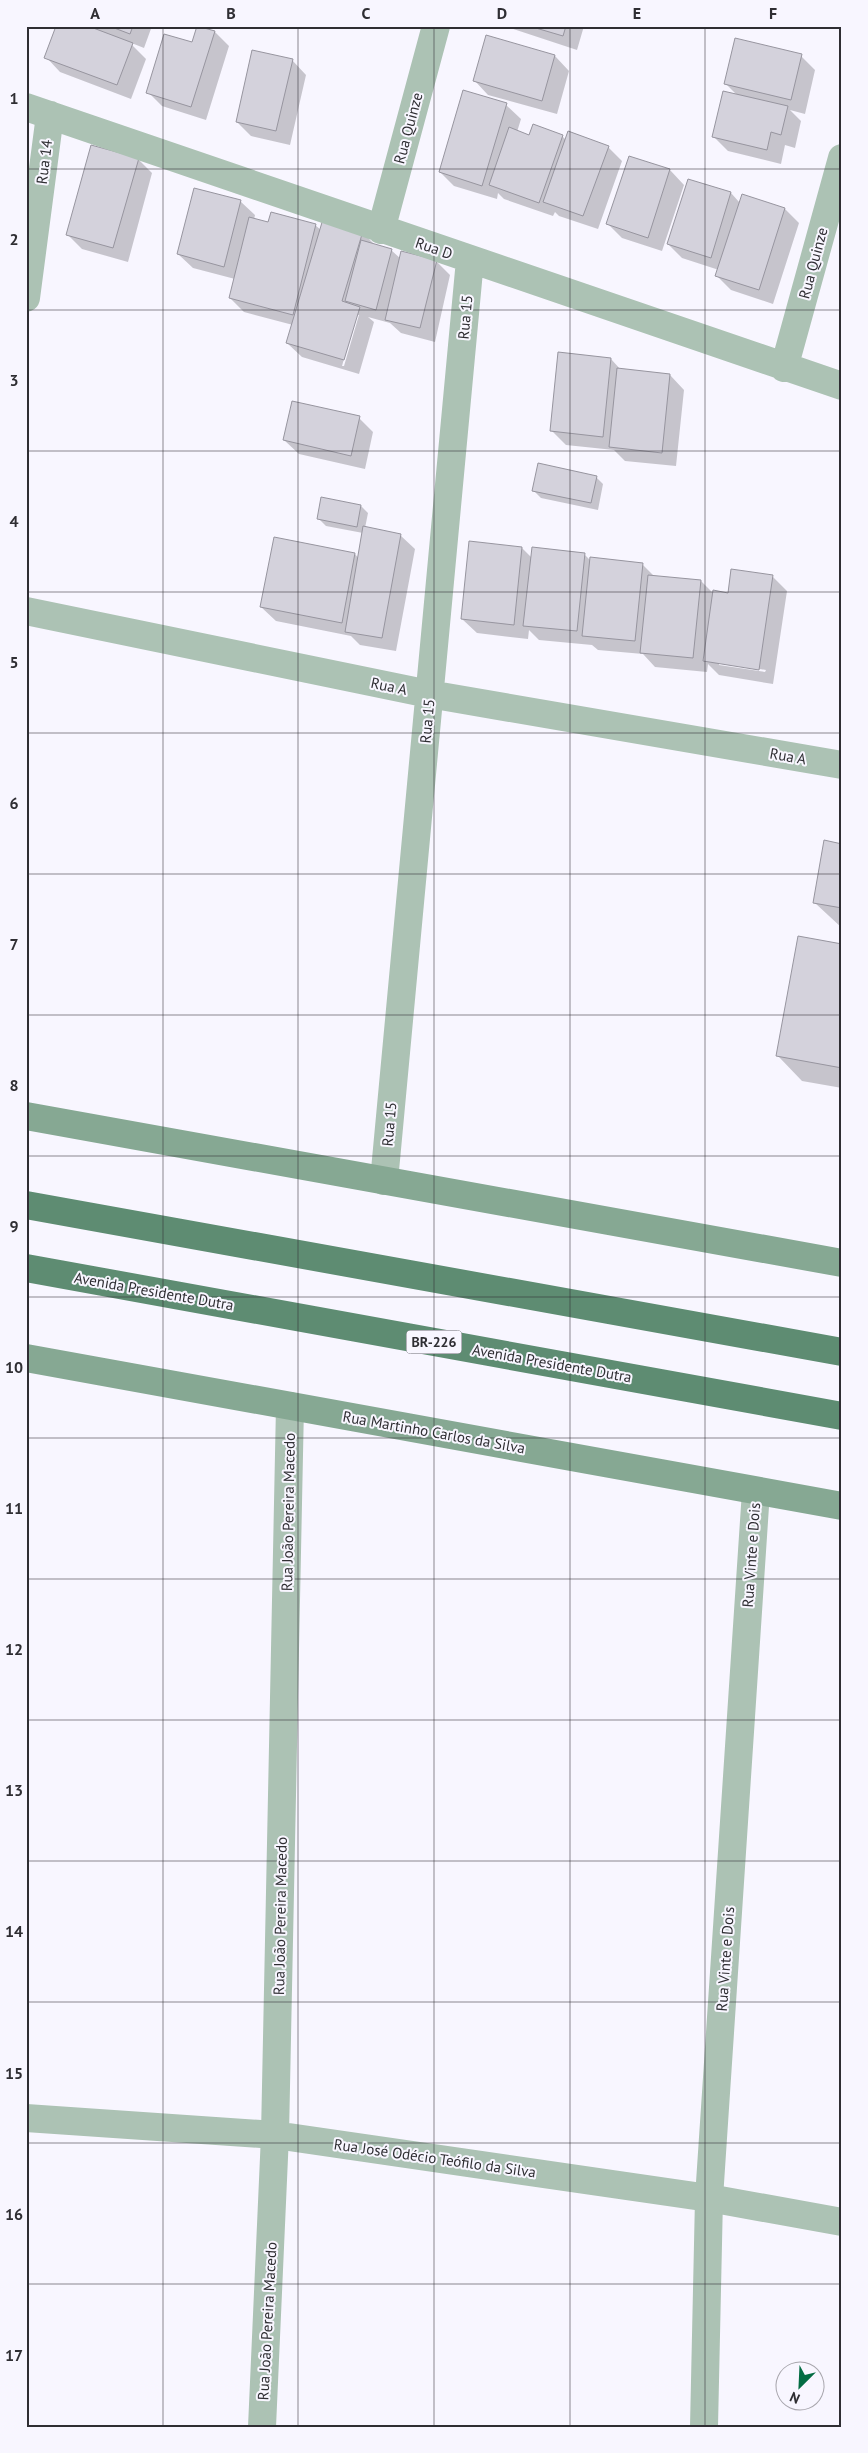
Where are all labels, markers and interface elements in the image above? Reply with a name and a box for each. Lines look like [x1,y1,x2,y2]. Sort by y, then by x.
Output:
text: A [90,3,100,23]
text: B [226,3,236,23]
text: C [362,3,371,23]
text: D [497,3,507,23]
text: E [633,3,641,23]
text: F [769,3,777,23]
text: 1 [9,88,19,108]
street label: Rua Quinze [389,90,427,166]
street label: Rua 14 [32,139,56,185]
street label: Rua Quinze [794,225,832,301]
text: 2 [9,229,19,249]
street label: Rua D [413,233,455,263]
street label: Rua 15 [454,294,476,340]
text: 3 [9,370,19,390]
text: 4 [9,511,19,531]
text: 5 [9,652,19,672]
street label: Rua A [369,673,409,699]
street label: Rua 15 [416,698,438,744]
street label: Rua A [768,743,808,769]
text: 6 [9,793,19,813]
text: 7 [9,934,19,954]
text: 8 [9,1075,19,1095]
street label: Rua 15 [378,1101,400,1147]
text: 9 [9,1216,19,1236]
street label: Avenida Presidente Dutra [73,1268,235,1314]
road number: BR-226 [406,1330,462,1354]
street label: Avenida Presidente Dutra [471,1340,633,1386]
text: 10 [5,1357,23,1377]
street label: Rua Martinho Carlos da Silva [341,1407,527,1457]
street label: Rua João Pereira Macedo [277,1433,299,1591]
text: 11 [5,1498,23,1518]
street label: Rua Vinte e Dois [738,1502,764,1608]
text: 12 [5,1639,23,1659]
text: 13 [5,1780,23,1800]
street label: Rua João Pereira Macedo [269,1837,291,1995]
street label: Rua Vinte e Dois [712,1906,738,2012]
text: 14 [5,1921,23,1941]
text: 15 [5,2063,23,2083]
street label: Rua José Odécio Teófilo da Silva [333,2134,537,2182]
text: 16 [5,2204,23,2224]
street label: Rua João Pereira Macedo [253,2241,281,2401]
text: 17 [5,2345,23,2365]
north arrow [776,2360,826,2410]
text: N [787,2388,803,2408]

